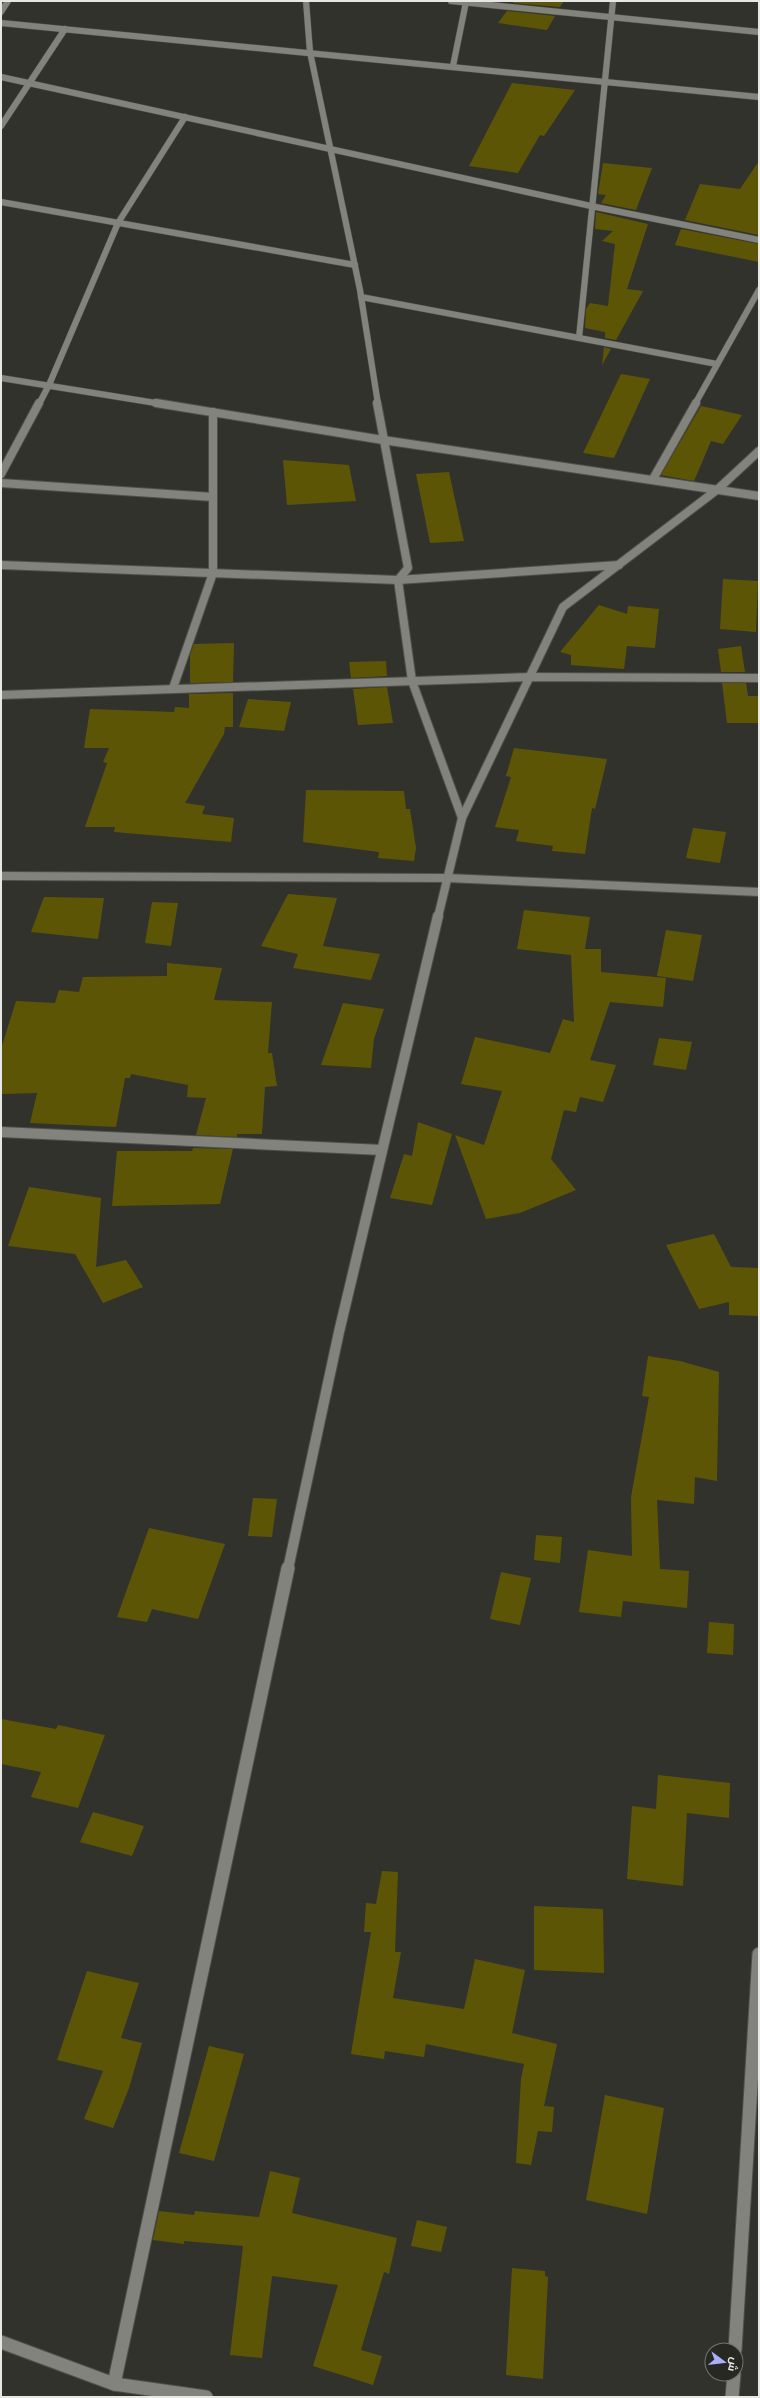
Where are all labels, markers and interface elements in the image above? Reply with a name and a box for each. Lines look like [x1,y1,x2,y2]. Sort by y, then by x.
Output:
north arrow [704,2342,744,2382]
text: ش [724,2356,742,2373]

